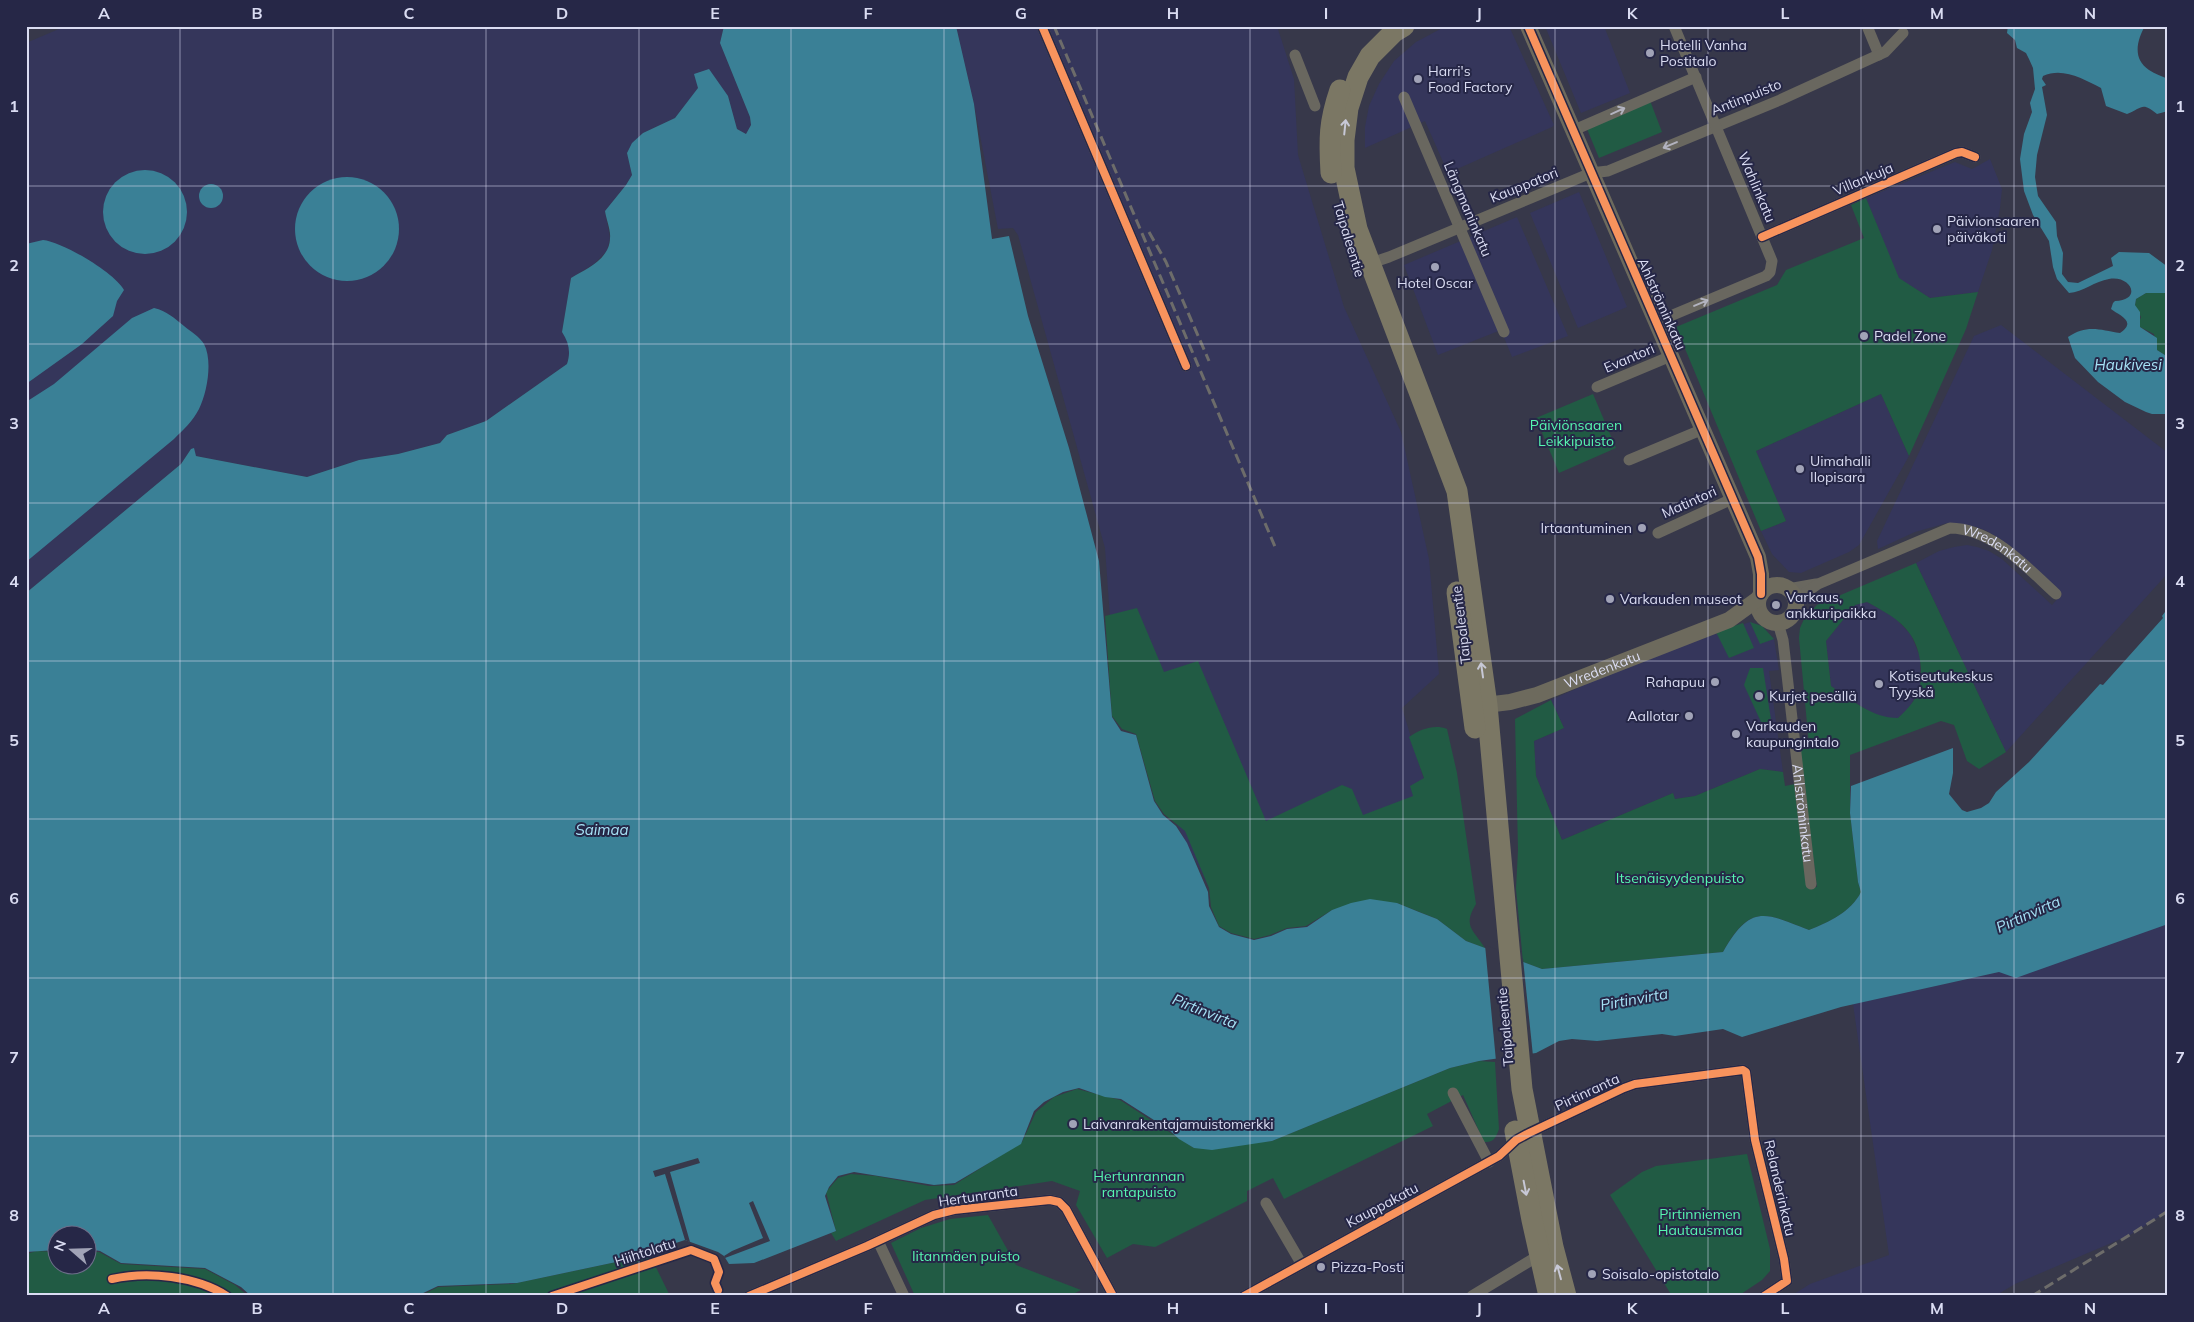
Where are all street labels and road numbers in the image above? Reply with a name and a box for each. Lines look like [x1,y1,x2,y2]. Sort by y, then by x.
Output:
street label: Antinpuisto [1708,75,1784,119]
street label: Wahlinkatu [1734,149,1780,225]
street label: Villankuja [1830,158,1896,200]
street label: Längmaninkatu [1440,159,1496,259]
street label: Kauppatori [1487,163,1561,207]
street label: Taipaleentie [1329,199,1369,279]
street label: Ahlströminkatu [1634,255,1690,353]
street label: Evantori [1601,339,1657,377]
street label: Matintori [1659,482,1719,522]
street label: Wredenkatu [1960,520,2036,577]
street label: Taipaleentie [1447,585,1475,665]
street label: Wredenkatu [1561,647,1643,693]
street label: Ahlströminkatu [1788,763,1817,863]
street label: Taipaleentie [1493,987,1517,1067]
street label: Pirtinranta [1552,1069,1622,1115]
street label: Relanderinkatu [1760,1138,1800,1238]
street label: Kauppakatu [1343,1178,1421,1232]
street label: Hertunranta [937,1182,1019,1210]
street label: Hiihtolatu [612,1234,678,1270]

